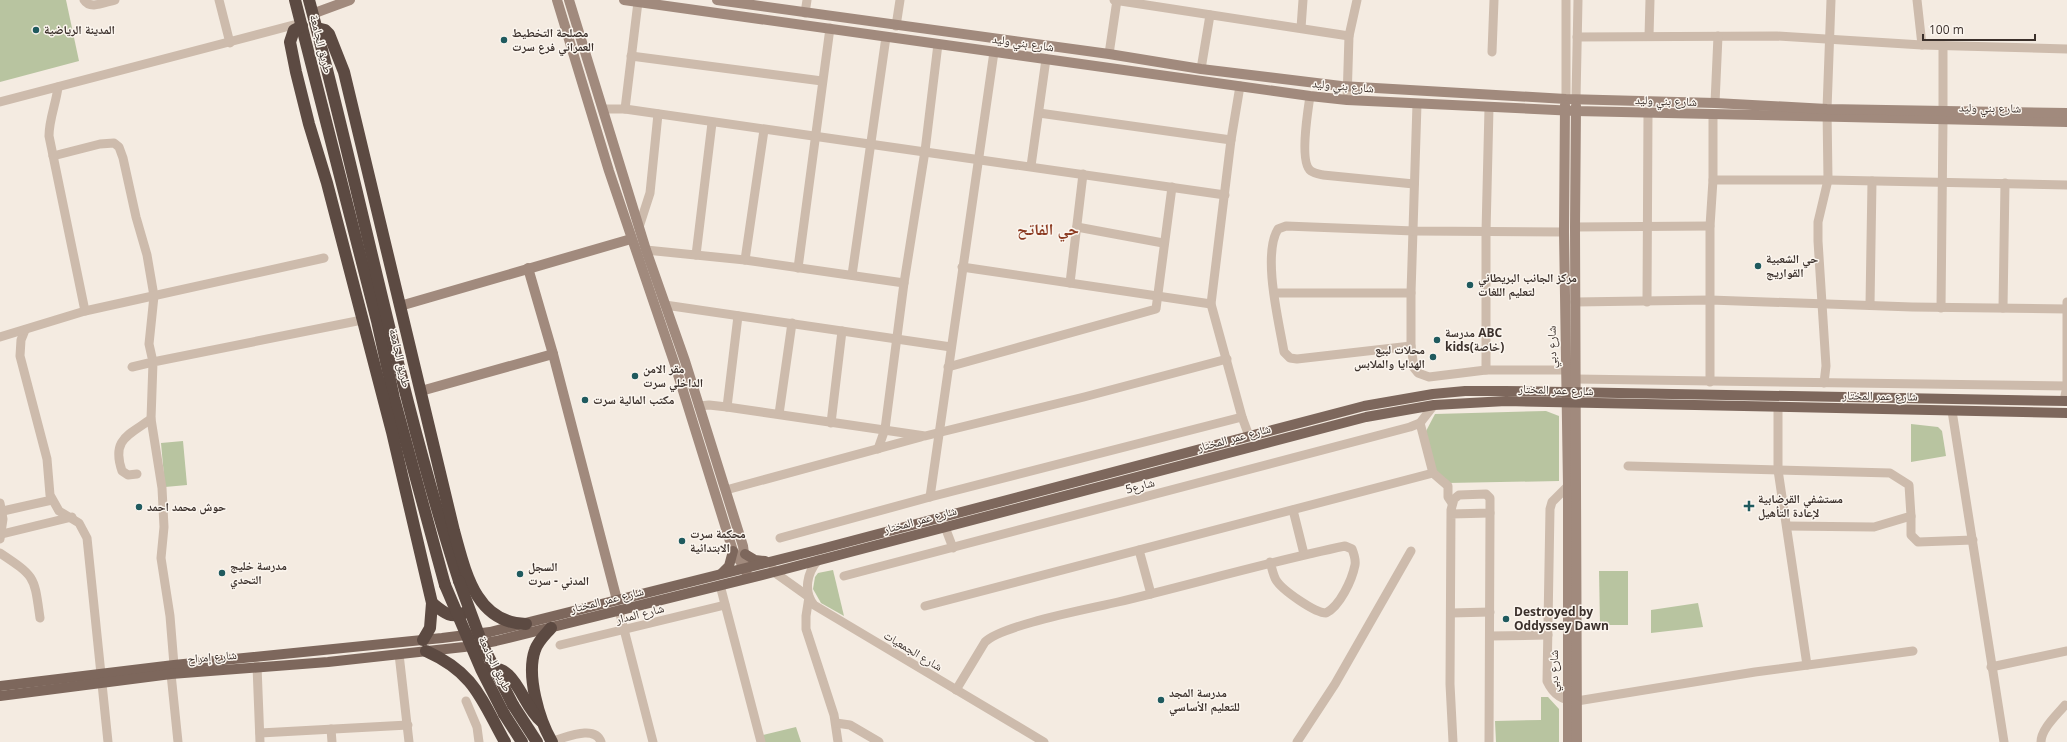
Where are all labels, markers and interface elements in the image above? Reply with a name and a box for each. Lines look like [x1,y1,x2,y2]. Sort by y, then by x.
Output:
street label: طريق الجامعة [306,13,337,75]
scale bar [1923,16,2035,42]
place label: المدينة الرياضية [44,21,115,38]
text: 100 m [1929,21,1964,38]
place label: مصلحة التخطيط العمراني فرع سرت [512,24,594,57]
marker: المدينة الرياضية [31,25,41,35]
street label: شارع بني وليد [991,30,1055,57]
marker: مصلحة التخطيط العمراني فرع سرت [499,35,509,45]
street label: شارع بني وليد [1311,74,1375,99]
street label: شارع بني وليد [1635,91,1698,112]
street label: شارع بني وليد [1959,98,2021,119]
district label: حي الفاتح [1017,218,1079,242]
place label: حي الشعبية القواريج [1766,250,1819,281]
marker: حي الشعبية القواريج [1753,261,1763,271]
place label: مركز الجانب البريطاني لتعليم اللغات [1478,269,1577,300]
marker: مركز الجانب البريطاني لتعليم اللغات [1465,280,1475,290]
place label: مدرسة ABC kids(خاصة) [1445,324,1504,355]
street label: شارع دبي [1543,326,1562,368]
street label: طريق الجامعة [385,327,416,389]
marker: مدرسة ABC kids(خاصة) [1432,335,1442,345]
place label: محلات لبيع الهدايا والملابس [1354,341,1425,372]
marker: محلات لبيع الهدايا والملابس [1428,352,1438,362]
place label: مقر الامن الداخلي سرت [643,360,703,393]
marker: مقر الامن الداخلي سرت [630,371,640,381]
street label: شارع عمر المختار [1517,380,1594,399]
street label: شارع عمر المختار [1841,386,1918,405]
place label: مكتب المالية سرت [593,391,675,408]
marker: مكتب المالية سرت [580,395,590,405]
street label: شارع عمر المختار [1194,420,1273,456]
street label: شارع5 [1123,473,1157,498]
place label: مستشفي القرضابية لإعادة التأهيل [1758,490,1843,521]
place label: حوش محمد احمد [147,498,226,515]
marker: مستشفي القرضابية لإعادة التأهيل [1743,500,1755,512]
marker: حوش محمد احمد [134,502,144,512]
street label: شارع عمر المختار [880,502,959,538]
place label: محكمة سرت الابتدائية [690,525,746,556]
marker: محكمة سرت الابتدائية [677,536,687,546]
place label: مدرسة خليج التحدي [230,557,287,590]
place label: السجل المدني - سرت [528,558,589,591]
marker: مدرسة خليج التحدي [217,568,227,578]
marker: السجل المدني - سرت [515,569,525,579]
street label: شارع عمر المختار [567,582,646,617]
street label: شارع المدار [613,599,666,628]
place label: Destroyed by Oddyssey Dawn [1514,603,1609,634]
marker: Destroyed by Oddyssey Dawn [1501,614,1511,624]
street label: شارع الجمعيات [881,626,946,675]
street label: طريق الجامعة [475,633,516,695]
street label: شارع إمراح [187,646,238,667]
street label: شارع دبي [1545,650,1564,692]
place label: مدرسة المجد للتعليم الأساسي [1169,684,1240,717]
marker: مدرسة المجد للتعليم الأساسي [1156,695,1166,705]

